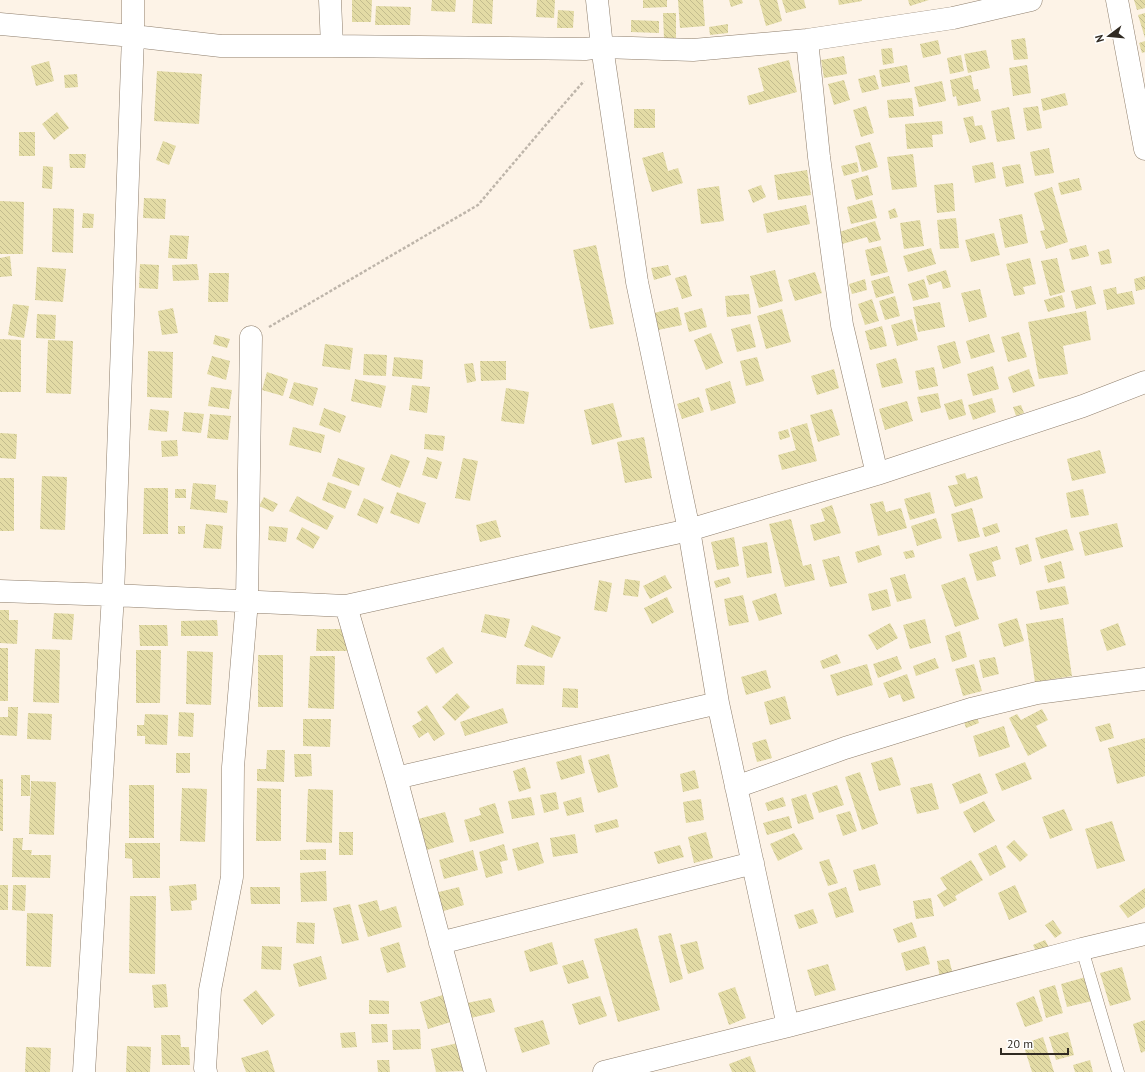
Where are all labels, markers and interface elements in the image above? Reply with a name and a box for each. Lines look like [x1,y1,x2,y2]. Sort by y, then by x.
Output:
north arrow [1089,16,1129,56]
text: N [1092,33,1107,44]
scale bar [1001,1030,1068,1056]
text: 20 m [1007,1036,1033,1051]

